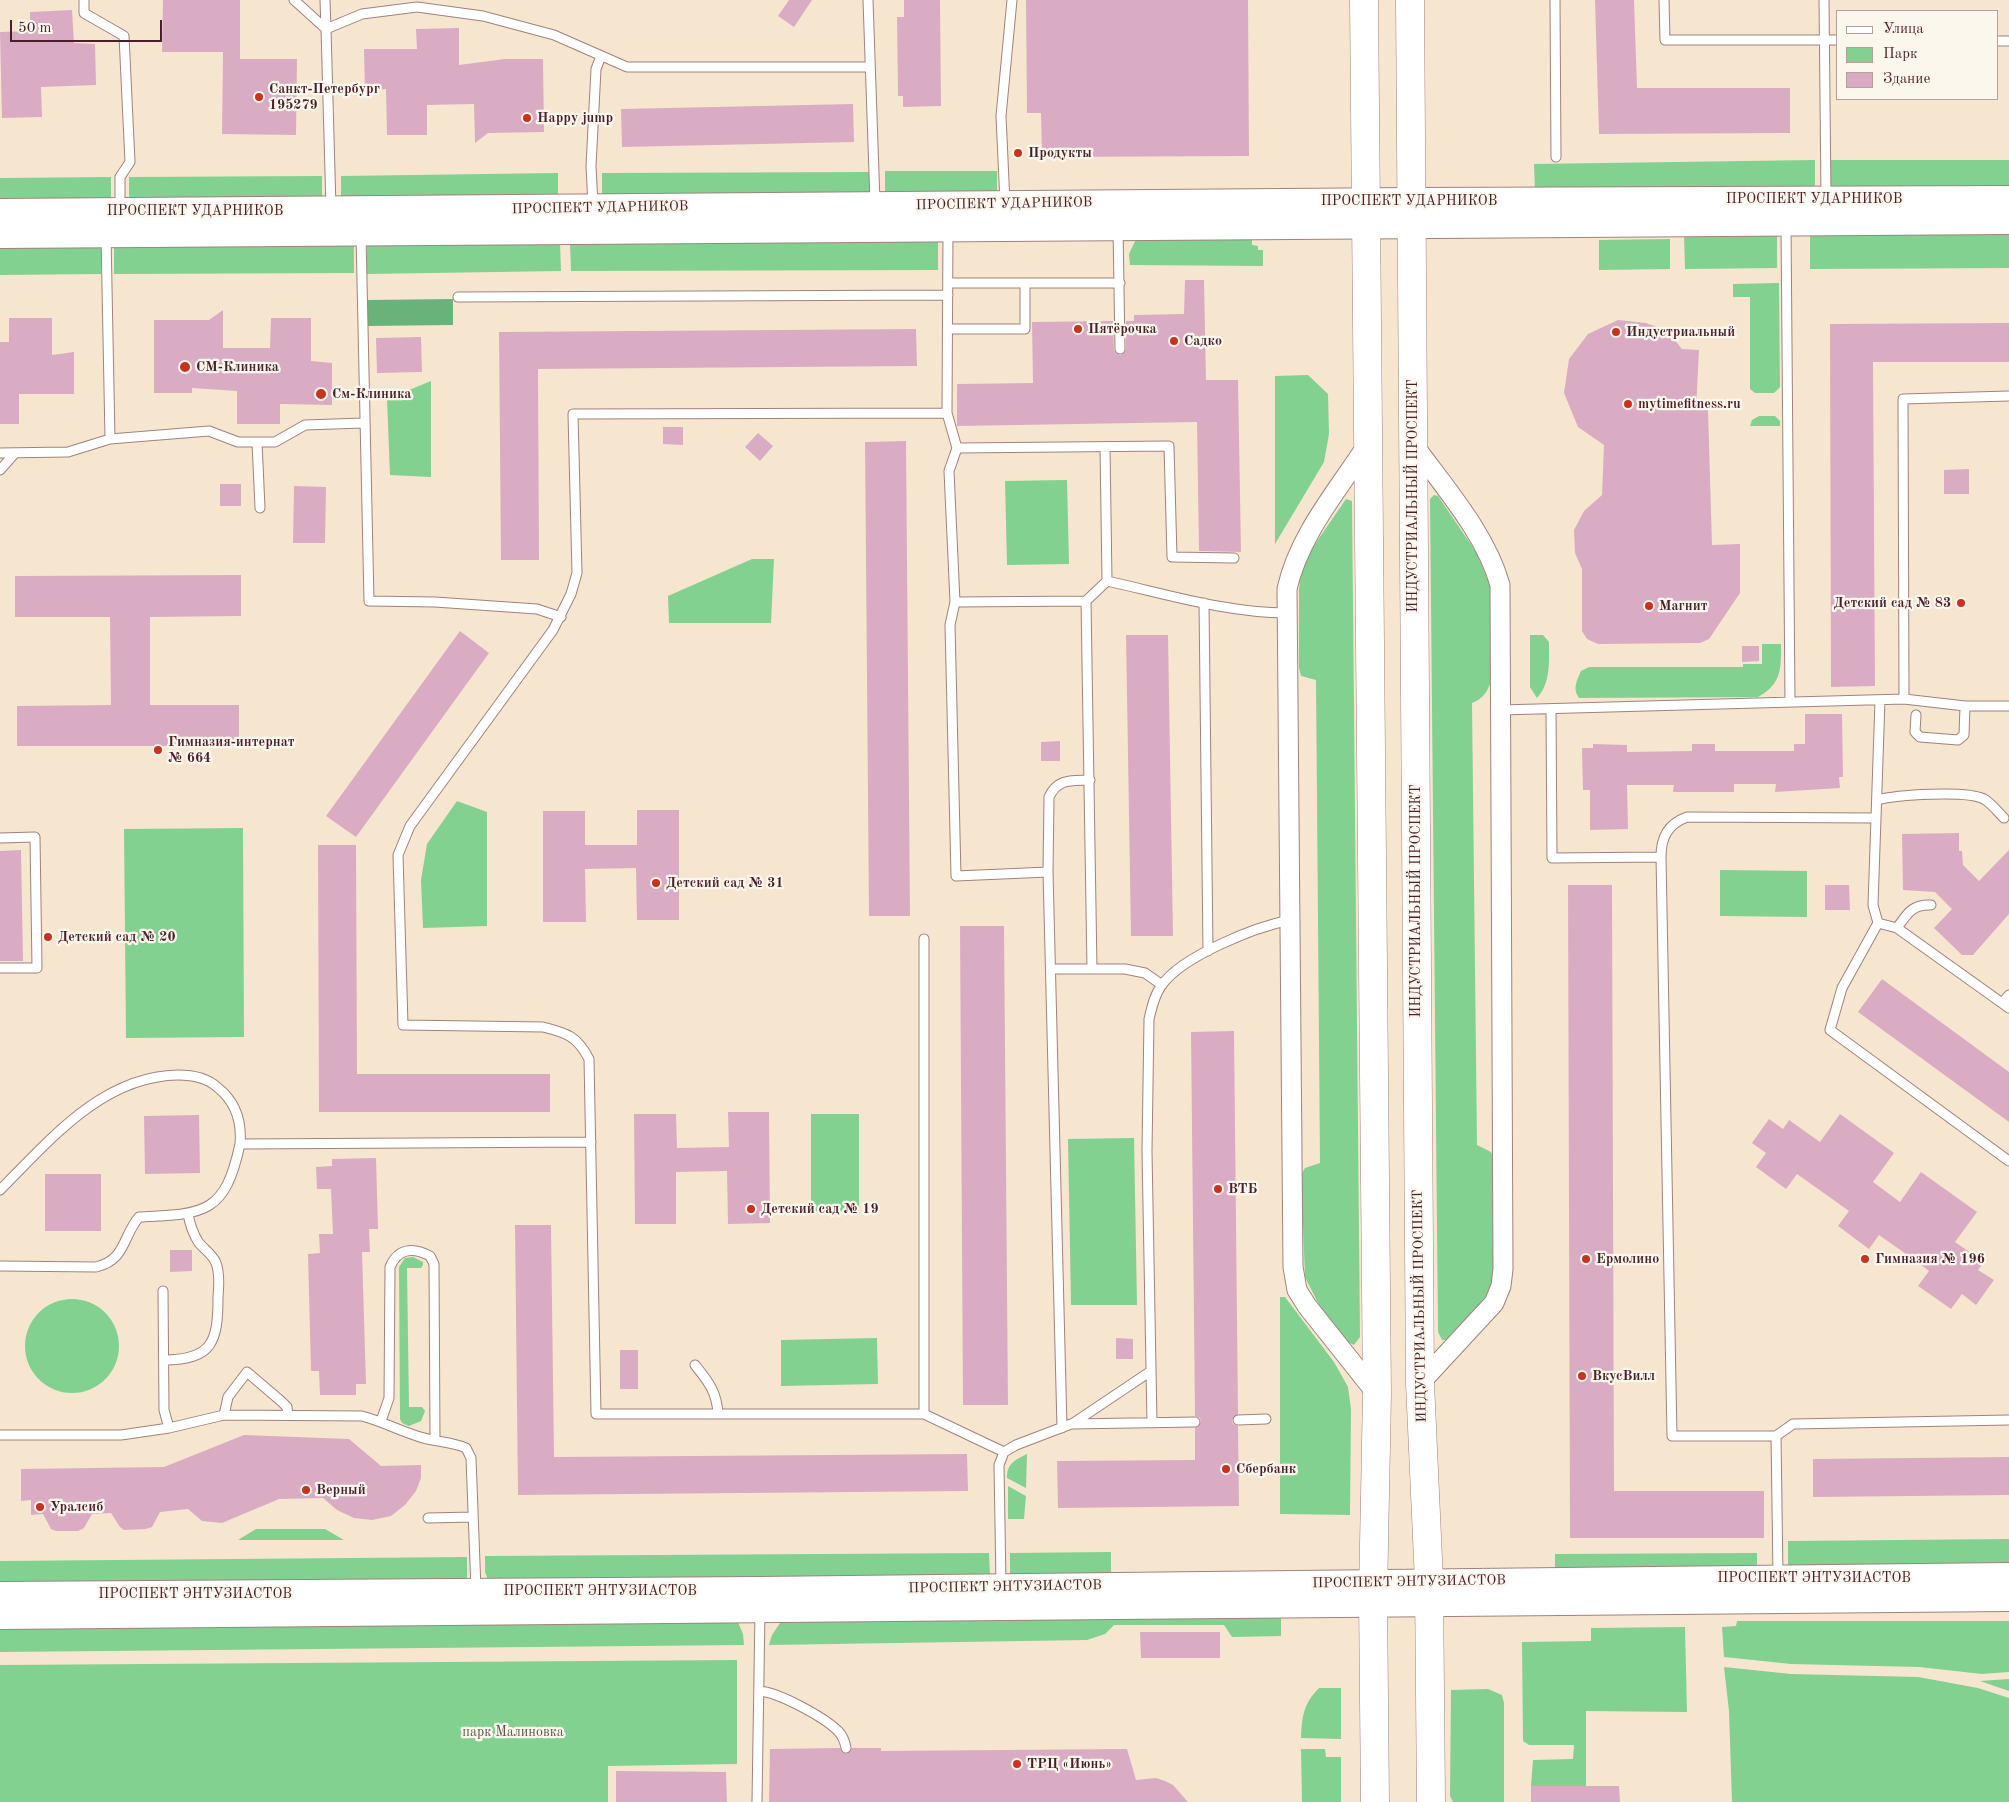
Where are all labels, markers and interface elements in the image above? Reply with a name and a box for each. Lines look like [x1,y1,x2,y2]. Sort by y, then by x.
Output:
scale bar [12,10,165,42]
legend [1836,10,1999,100]
text: 50 m [18,21,52,36]
text: Улица [1883,22,1924,37]
text: Парк [1883,47,1918,62]
text: Здание [1883,72,1930,87]
place label: Санкт-Петербург 195279 [269,81,380,114]
marker: Санкт-Петербург 195279 [253,91,265,103]
place label: Happy jump [537,110,613,126]
marker: Happy jump [521,112,533,124]
place label: Продукты [1028,145,1092,161]
marker: Продукты [1012,147,1024,159]
street label: ПРОСПЕКТ УДАРНИКОВ [1726,191,1902,207]
street label: ПРОСПЕКТ УДАРНИКОВ [1321,193,1497,209]
street label: ПРОСПЕКТ УДАРНИКОВ [916,194,1092,214]
street label: ПРОСПЕКТ УДАРНИКОВ [512,198,688,218]
street label: ПРОСПЕКТ УДАРНИКОВ [107,203,283,219]
place label: Пятёрочка [1088,321,1157,337]
marker: Пятёрочка [1072,323,1084,335]
place label: Индустриальный [1626,324,1735,340]
marker: Индустриальный [1610,326,1622,338]
place label: Садко [1184,333,1222,349]
marker: Садко [1168,335,1180,347]
place label: СМ-Клиника [196,359,279,375]
marker: СМ-Клиника [178,360,192,374]
street label: ИНДУСТРИАЛЬНЫЙ ПРОСПЕКТ [1405,379,1421,613]
place label: См-Клиника [332,386,411,402]
marker: См-Клиника [314,387,328,401]
place label: mytimefitness.ru [1638,396,1741,412]
marker: mytimefitness.ru [1622,398,1634,410]
place label: Детский сад № 83 [1833,595,1951,611]
marker: Детский сад № 83 [1955,597,1967,609]
place label: Магнит [1659,598,1707,614]
marker: Магнит [1643,600,1655,612]
place label: Гимназия-интернат № 664 [168,734,295,766]
marker: Гимназия-интернат № 664 [152,744,164,756]
street label: ИНДУСТРИАЛЬНЫЙ ПРОСПЕКТ [1408,784,1424,1018]
place label: Детский сад № 31 [666,875,784,891]
marker: Детский сад № 31 [650,877,662,889]
place label: Детский сад № 20 [58,929,176,945]
marker: Детский сад № 20 [42,931,54,943]
place label: ВТБ [1228,1181,1257,1197]
marker: ВТБ [1212,1183,1224,1195]
street label: ИНДУСТРИАЛЬНЫЙ ПРОСПЕКТ [1410,1189,1430,1423]
place label: Детский сад № 19 [761,1201,879,1217]
marker: Детский сад № 19 [745,1203,757,1215]
place label: Ермолино [1596,1251,1659,1267]
place label: Гимназия № 196 [1875,1251,1985,1267]
marker: Ермолино [1580,1253,1592,1265]
marker: Гимназия № 196 [1859,1253,1871,1265]
place label: ВкусВилл [1592,1368,1655,1384]
marker: ВкусВилл [1576,1370,1588,1382]
place label: Сбербанк [1236,1461,1296,1477]
marker: Сбербанк [1220,1463,1232,1475]
place label: Верный [316,1482,366,1498]
marker: Верный [300,1484,312,1496]
place label: Уралсиб [50,1499,103,1515]
marker: Уралсиб [34,1501,46,1513]
street label: ПРОСПЕКТ ЭНТУЗИАСТОВ [1717,1570,1911,1586]
street label: ПРОСПЕКТ ЭНТУЗИАСТОВ [1312,1572,1506,1592]
street label: ПРОСПЕКТ ЭНТУЗИАСТОВ [908,1577,1102,1597]
street label: ПРОСПЕКТ ЭНТУЗИАСТОВ [503,1583,697,1599]
street label: ПРОСПЕКТ ЭНТУЗИАСТОВ [98,1586,292,1602]
park label: парк Малиновка [462,1724,564,1740]
place label: ТРЦ «Июнь» [1027,1756,1112,1772]
marker: ТРЦ «Июнь» [1011,1758,1023,1770]

